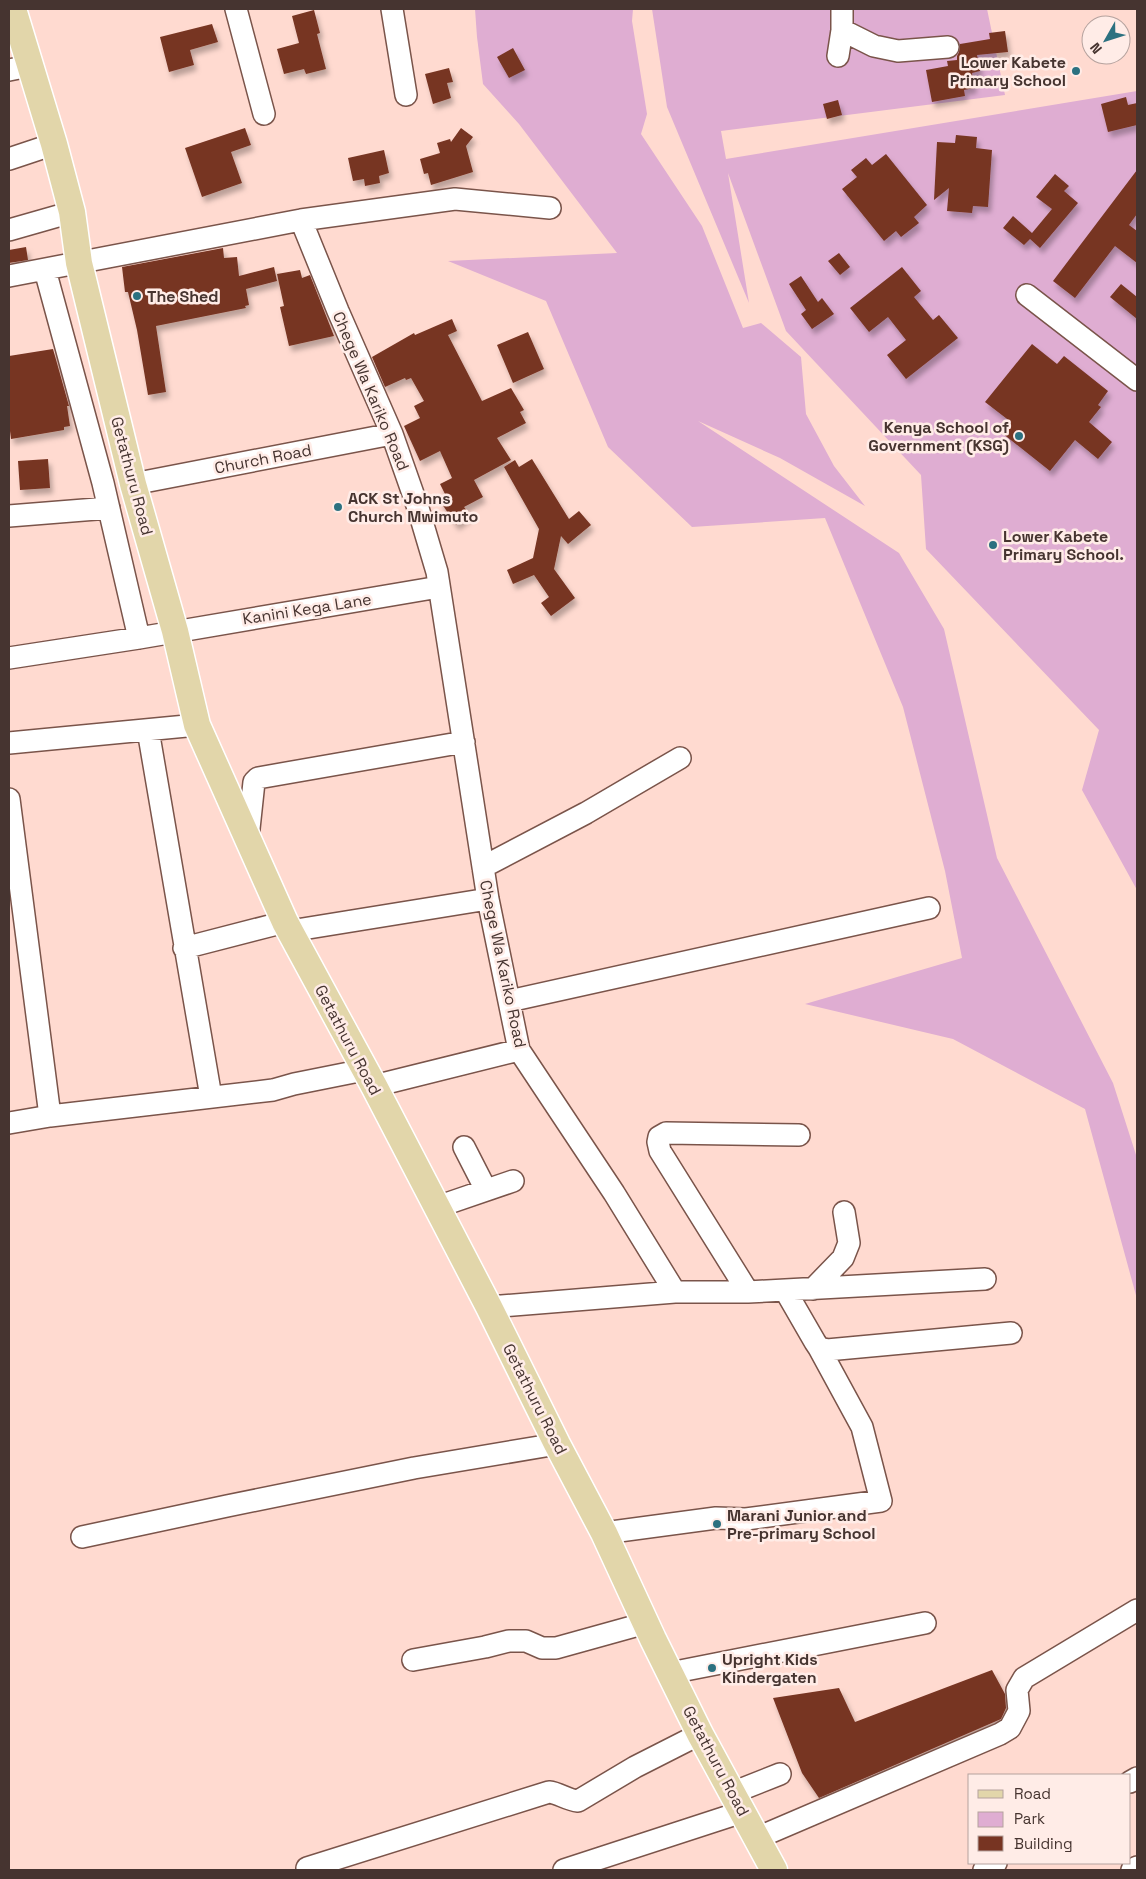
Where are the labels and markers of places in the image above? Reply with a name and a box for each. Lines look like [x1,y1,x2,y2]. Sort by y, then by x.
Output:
place label: Lower Kabete Primary School [950,52,1066,91]
marker: Lower Kabete Primary School [1070,65,1082,77]
place label: The Shed [147,286,219,307]
marker: The Shed [131,290,143,302]
place label: Kenya School of Government (KSG) [868,417,1009,456]
marker: Kenya School of Government (KSG) [1013,430,1025,442]
place label: ACK St Johns Church Mwimuto [348,488,479,527]
marker: ACK St Johns Church Mwimuto [332,501,344,513]
place label: Lower Kabete Primary School. [1003,526,1124,565]
marker: Lower Kabete Primary School. [987,539,999,551]
place label: Marani Junior and Pre-primary School [727,1505,876,1544]
marker: Marani Junior and Pre-primary School [711,1518,723,1530]
place label: Upright Kids Kindergaten [722,1649,818,1688]
marker: Upright Kids Kindergaten [706,1662,718,1674]

